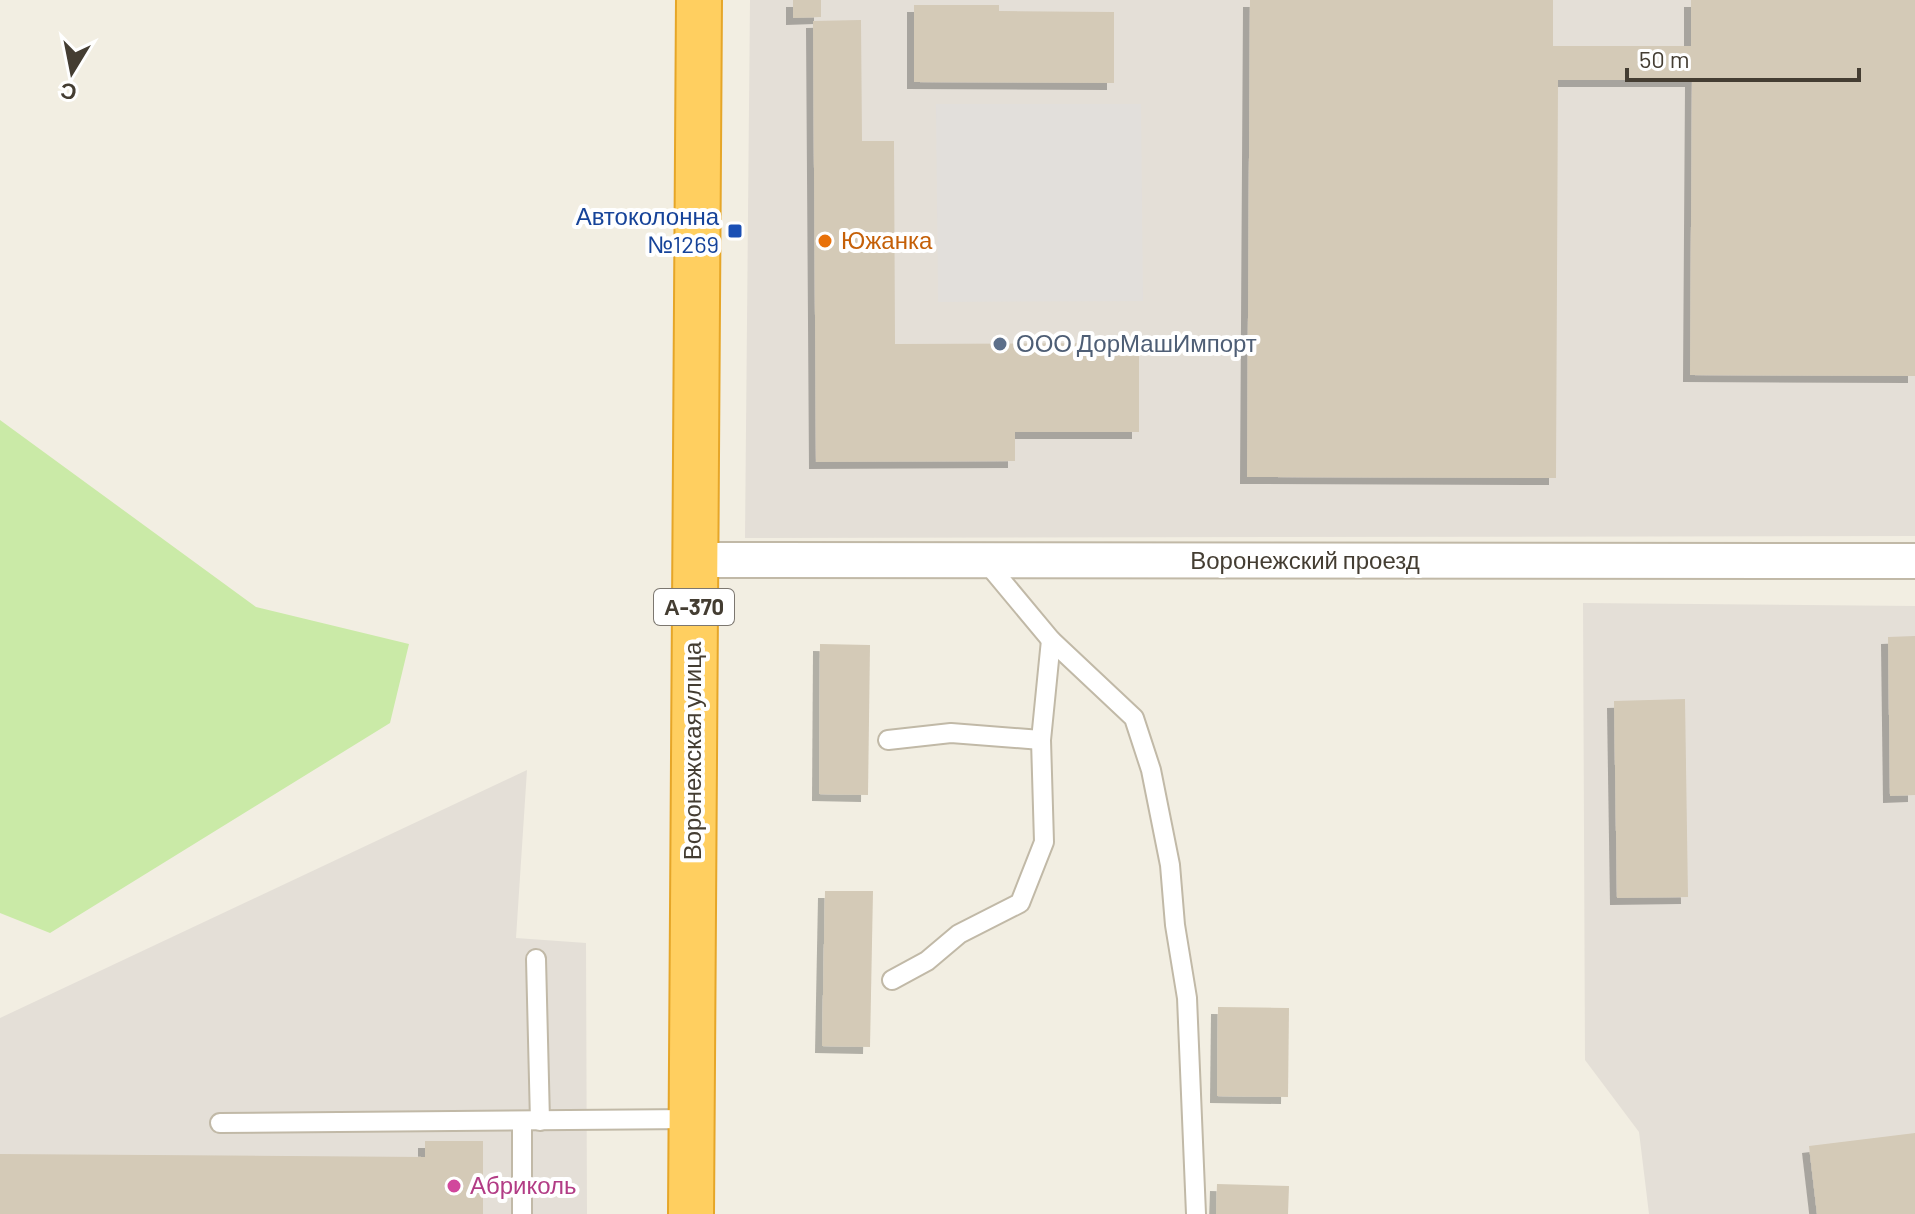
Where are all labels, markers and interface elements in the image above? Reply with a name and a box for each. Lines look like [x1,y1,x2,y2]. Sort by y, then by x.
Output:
north arrow [32,32,112,112]
scale bar [1627,32,1859,82]
text: 50 m [1639,44,1690,73]
text: С [58,78,78,107]
place label: Автоколонна №1269 [576,201,720,258]
marker: Автоколонна №1269 [726,222,744,240]
place label: Южанка [841,225,933,254]
marker: Южанка [816,232,834,250]
place label: ООО ДорМашИмпорт [1016,328,1257,357]
marker: ООО ДорМашИмпорт [991,335,1009,353]
street label: Воронежский проезд [1190,545,1420,574]
road number: А-370 [654,589,734,625]
street label: Воронежская улица [677,641,706,860]
place label: Абриколь [470,1170,577,1199]
marker: Абриколь [445,1177,463,1195]

